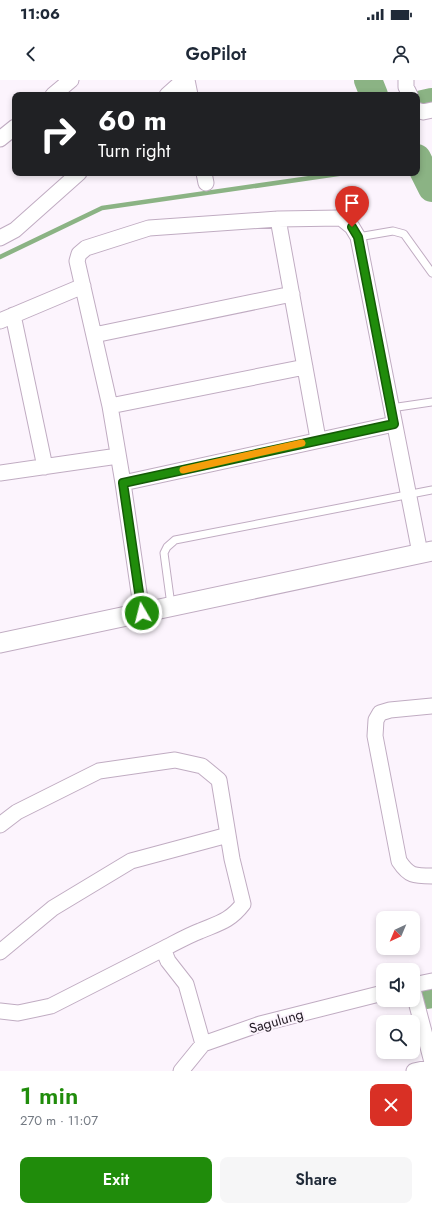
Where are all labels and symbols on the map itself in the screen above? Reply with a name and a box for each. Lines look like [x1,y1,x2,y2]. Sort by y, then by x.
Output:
pin [335,186,369,227]
position arrow [121,592,163,634]
north arrow [376,911,420,955]
street label: Sagulung [247,1004,305,1038]

